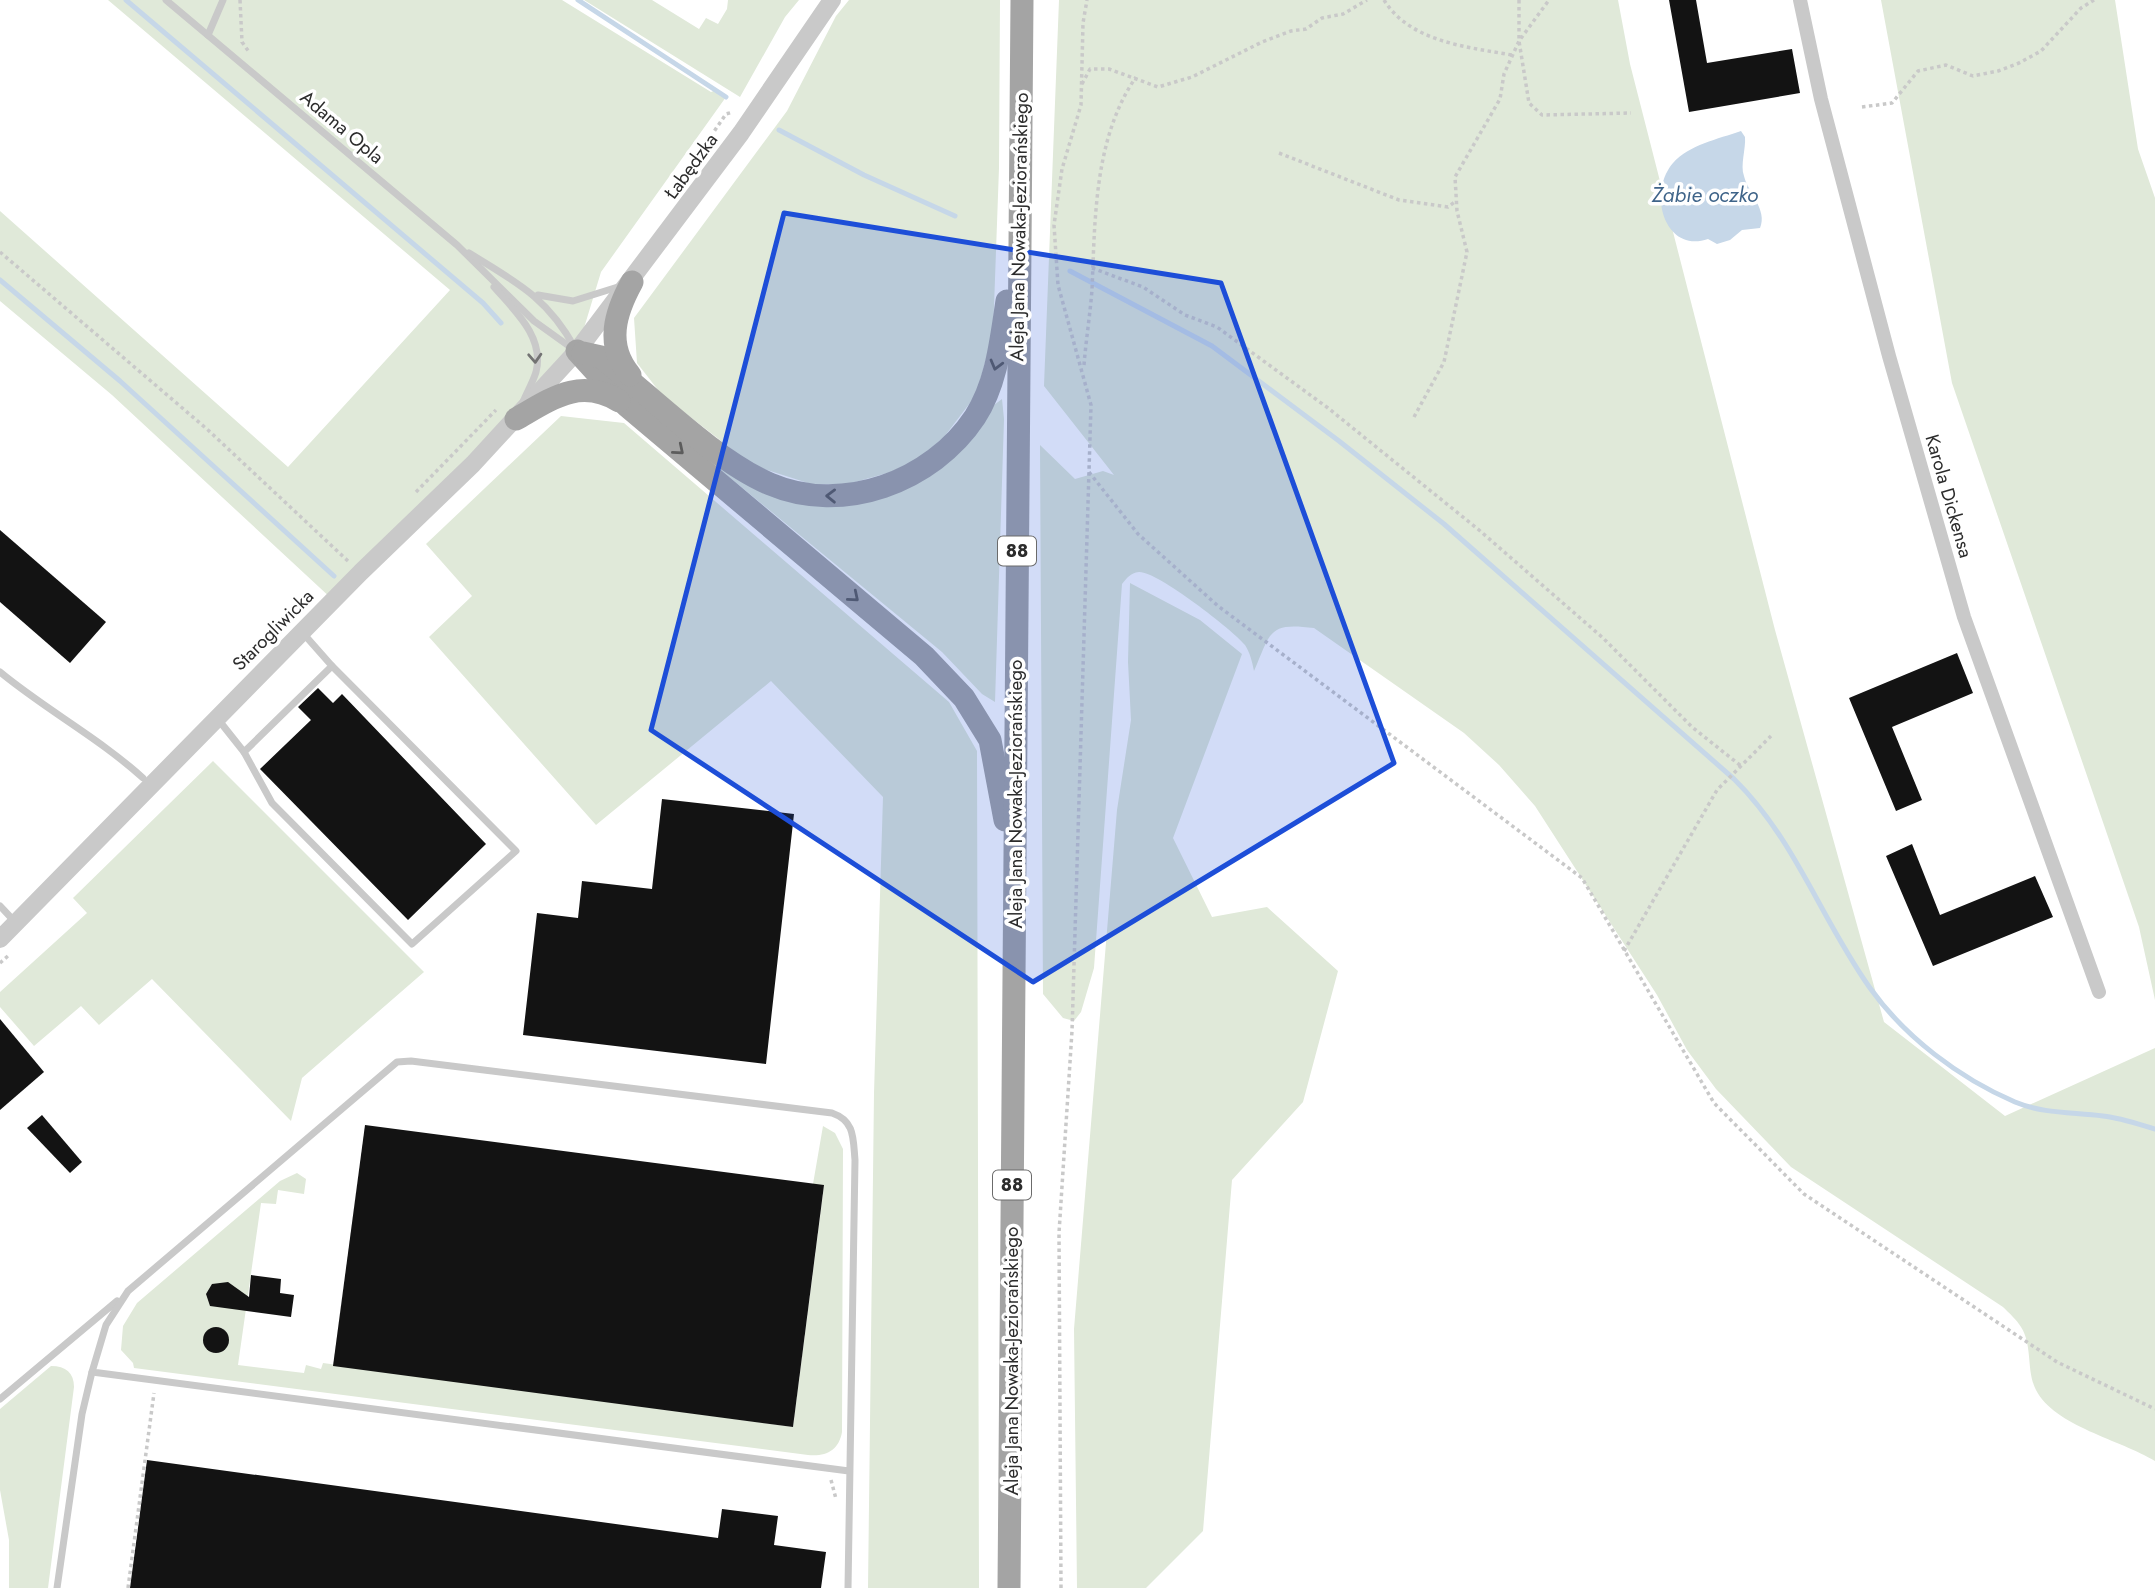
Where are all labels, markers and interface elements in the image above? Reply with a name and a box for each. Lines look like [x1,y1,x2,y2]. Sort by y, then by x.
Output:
street label: Adama Opla [294,84,390,170]
street label: Aleja Jana Nowaka-Jeziorańskiego [1003,92,1035,362]
street label: Łabędzka [657,128,724,205]
water label: Żabie oczko [1651,180,1758,210]
one-way arrow [528,353,543,364]
one-way arrow [989,358,1004,370]
street label: Karola Dickensa [1918,431,1980,561]
one-way arrow [671,442,684,454]
one-way arrow [825,488,836,504]
road number: 88 [998,536,1036,566]
street label: Starogliwicka [226,583,320,677]
one-way arrow [845,589,858,601]
street label: Aleja Jana Nowaka-Jeziorańskiego [1002,660,1029,928]
road number: 88 [993,1170,1031,1200]
street label: Aleja Jana Nowaka-Jeziorańskiego [998,1227,1025,1495]

